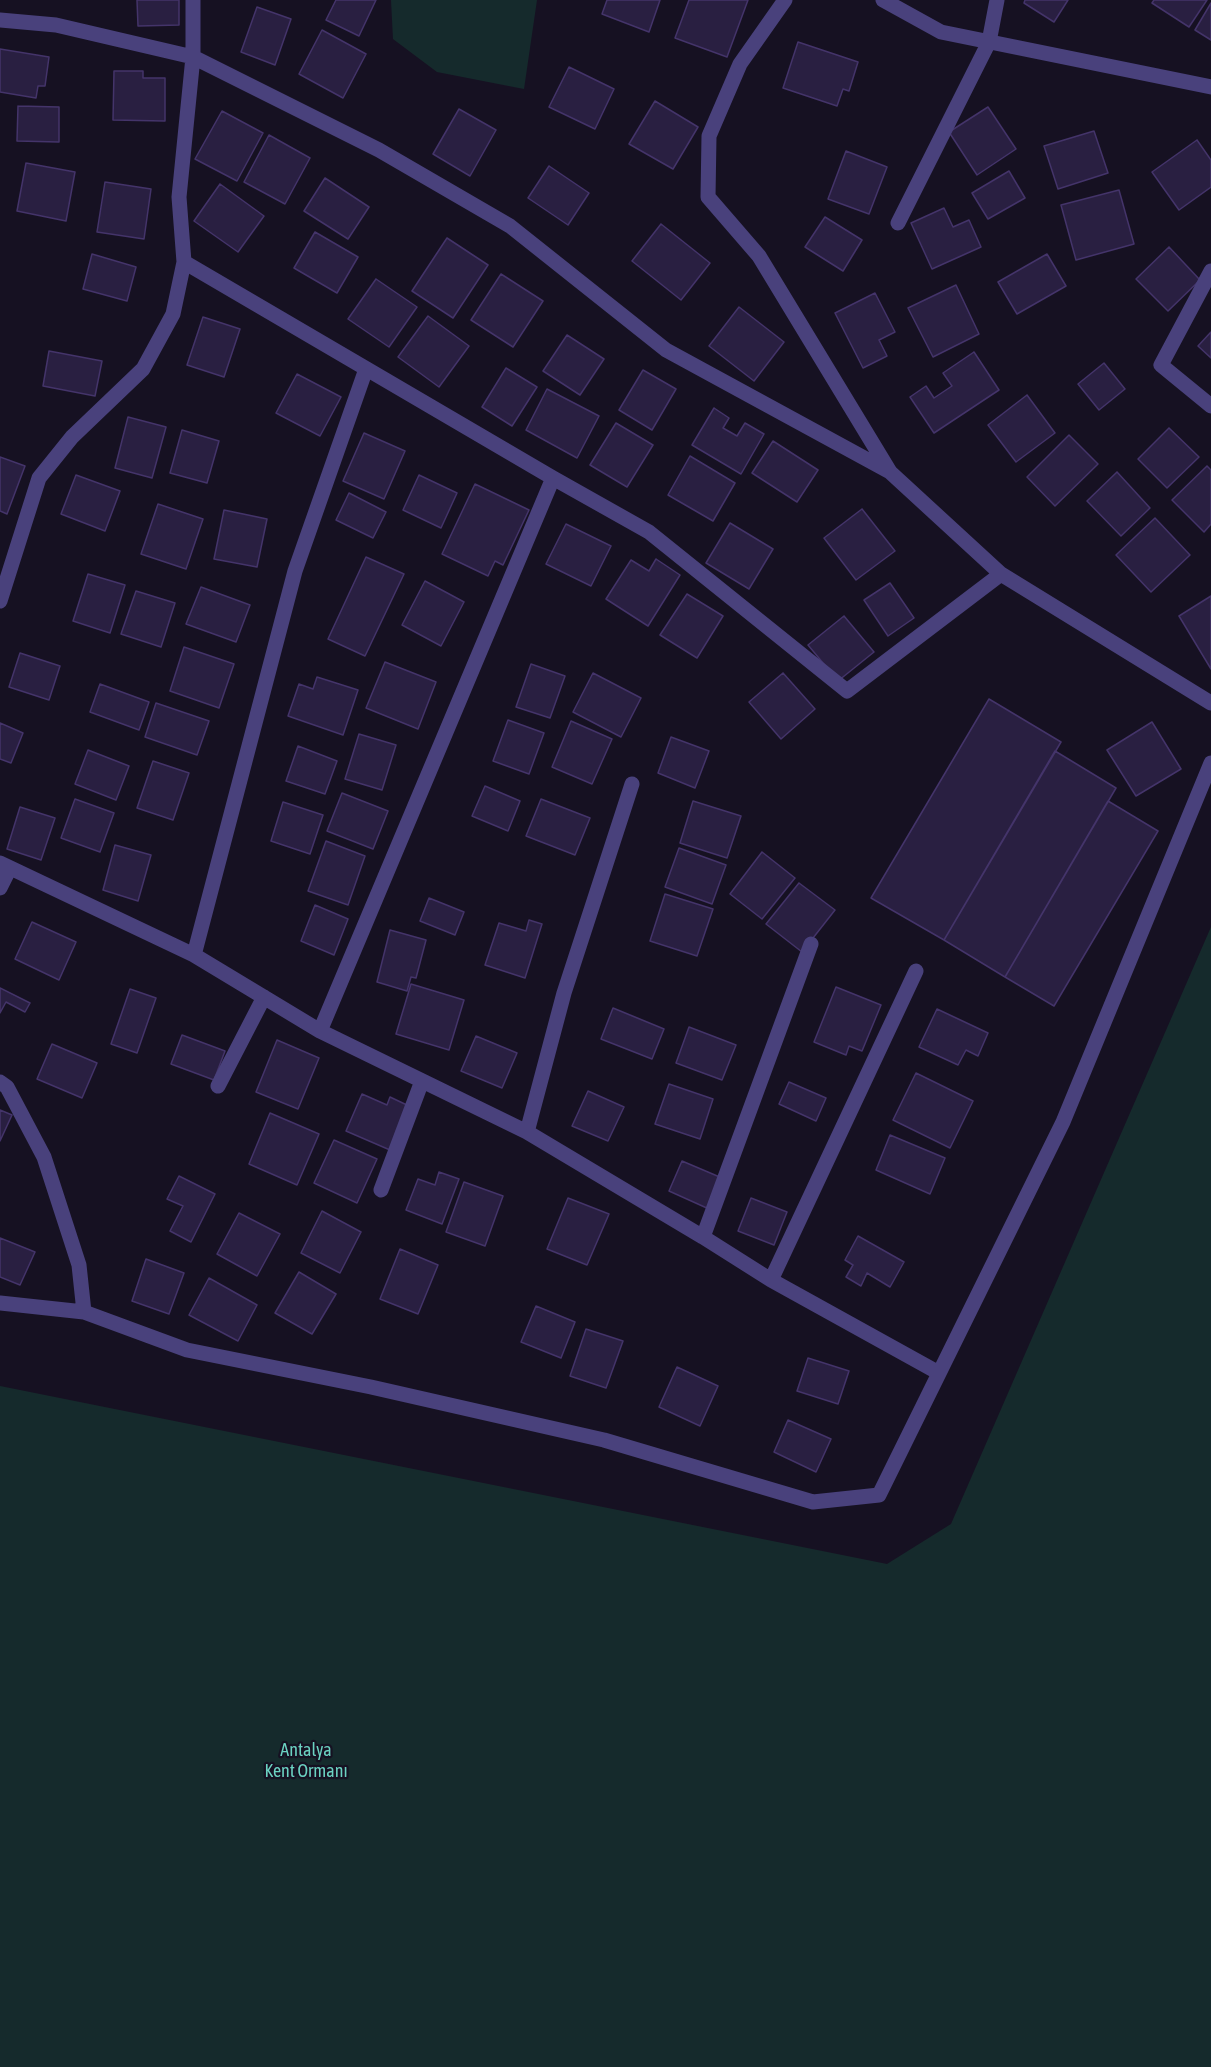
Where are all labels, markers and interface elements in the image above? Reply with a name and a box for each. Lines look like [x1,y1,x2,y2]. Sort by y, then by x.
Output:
park label: Antalya Kent Ormanı [264,1739,348,1782]

